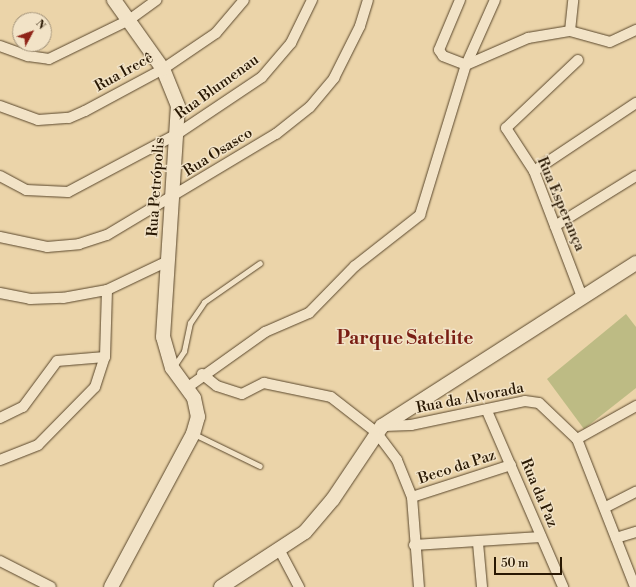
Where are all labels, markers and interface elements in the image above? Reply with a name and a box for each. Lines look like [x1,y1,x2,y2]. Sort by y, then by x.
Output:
north arrow [12,12,52,52]
text: N [32,17,48,33]
street label: Rua Irecê [91,49,157,95]
street label: Rua Blumenau [172,51,262,123]
street label: Rua Osasco [180,124,256,180]
street label: Rua Petrópolis [144,137,168,237]
street label: Rua Esperança [533,154,589,254]
district label: Parque Satelite [337,328,473,350]
street label: Rua da Alvorada [415,379,525,417]
street label: Beco da Paz [416,446,498,488]
street label: Rua da Paz [516,456,562,530]
scale bar [496,549,564,575]
text: 50 m [501,556,529,571]

